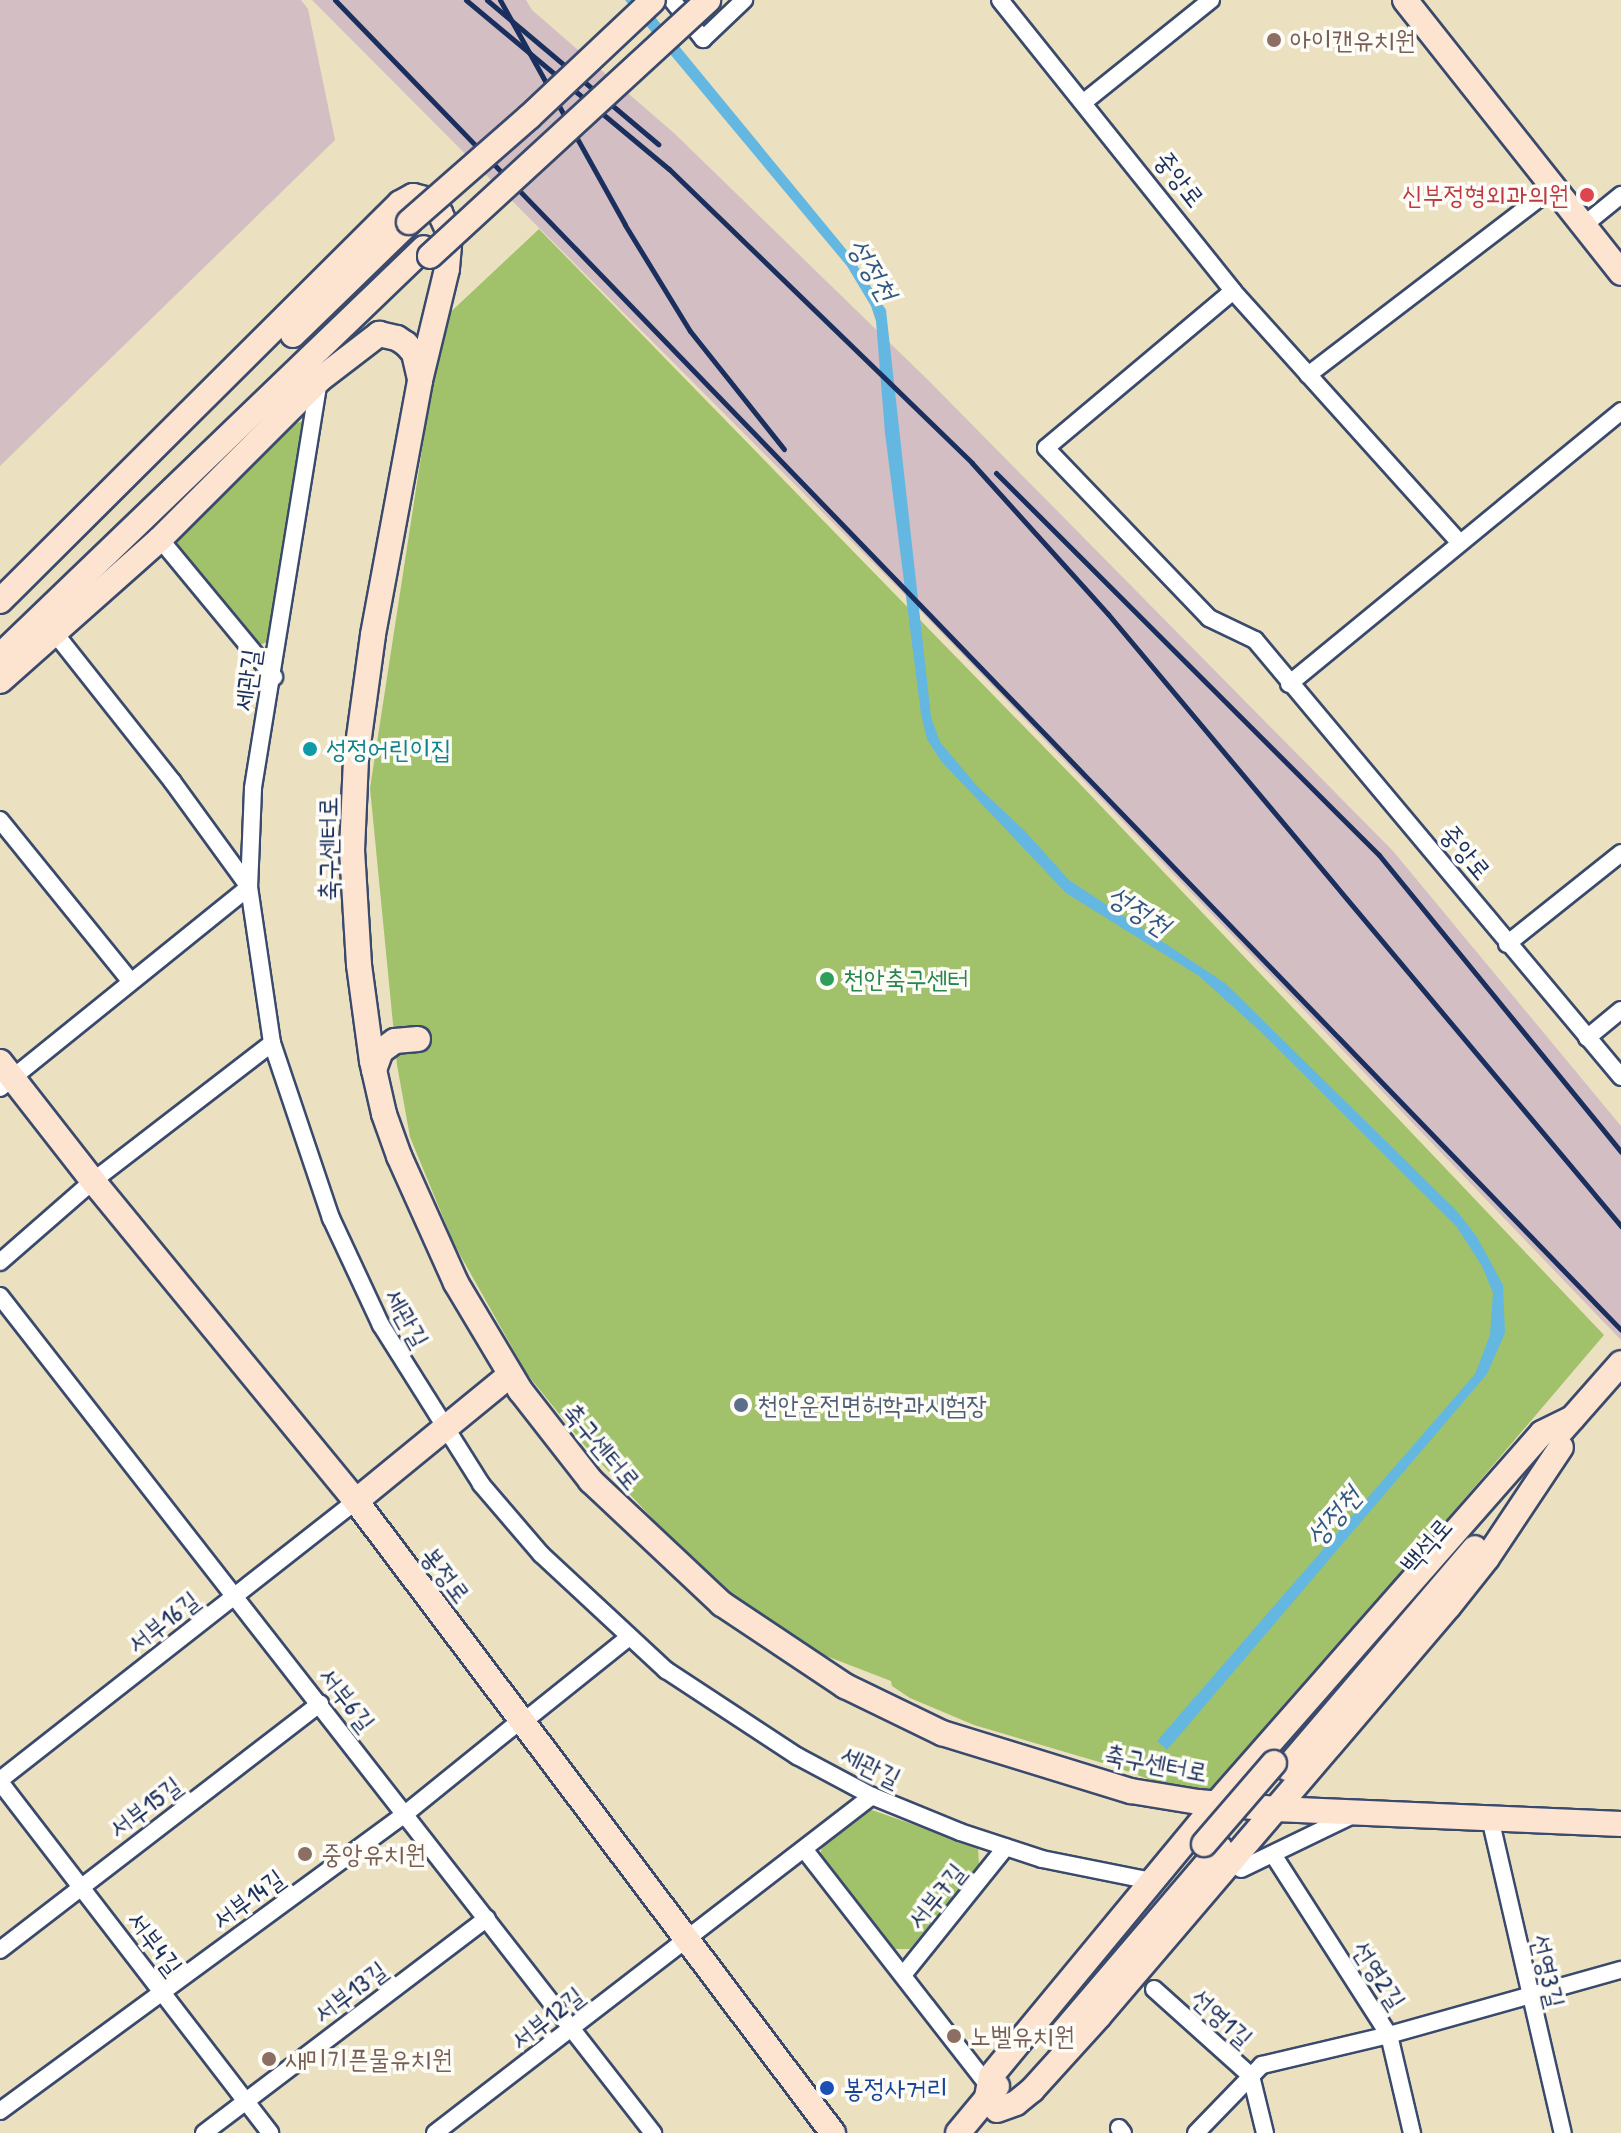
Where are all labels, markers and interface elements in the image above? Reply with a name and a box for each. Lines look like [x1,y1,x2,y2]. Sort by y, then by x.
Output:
place label: 아이캔유치원 [1290,24,1416,56]
marker: 아이캔유치원 [1265,31,1283,49]
street label: 중앙로 [1148,145,1212,213]
place label: 신부정형외과의원 [1402,179,1569,211]
marker: 신부정형외과의원 [1576,184,1598,206]
water label: 성정천 [841,231,905,307]
street label: 세관길 [227,647,267,713]
place label: 성정어린이집 [326,733,452,765]
marker: 성정어린이집 [301,740,319,758]
street label: 축구센터로 [312,797,344,901]
street label: 중앙로 [1434,818,1498,886]
water label: 성정천 [1102,878,1176,942]
place label: 천안축구센터 [843,963,969,995]
marker: 천안축구센터 [818,970,836,988]
street label: 세관길 [378,1283,436,1353]
place label: 천안운전면허학과시험장 [757,1389,987,1421]
street label: 축구센터로 [556,1396,648,1496]
marker: 천안운전면허학과시험장 [732,1396,750,1414]
water label: 성정천 [1298,1479,1368,1553]
street label: 백석로 [1394,1511,1458,1579]
street label: 봉정로 [415,1541,477,1609]
street label: 서부16길 [121,1584,205,1660]
street label: 서부6길 [312,1661,382,1737]
street label: 세관길 [836,1738,906,1794]
street label: 축구센터로 [1102,1738,1210,1788]
street label: 서부15길 [102,1770,188,1844]
place label: 중앙유치원 [321,1838,426,1870]
marker: 중앙유치원 [296,1845,314,1863]
street label: 서부7길 [900,1857,972,1935]
street label: 서부14길 [206,1862,290,1936]
street label: 서부4길 [121,1905,189,1981]
street label: 선영3길 [1524,1931,1572,2011]
street label: 선영2길 [1346,1935,1412,2015]
street label: 서부13길 [307,1954,393,2030]
street label: 서부12길 [504,1980,590,2056]
street label: 선영1길 [1185,1982,1259,2054]
place label: 노벨유치원 [970,2020,1075,2052]
marker: 노벨유치원 [945,2027,963,2045]
place label: 새미기픈물유치원 [285,2043,452,2075]
marker: 새미기픈물유치원 [260,2050,278,2068]
place label: 봉정사거리 [843,2072,948,2104]
marker: 봉정사거리 [818,2079,836,2097]

